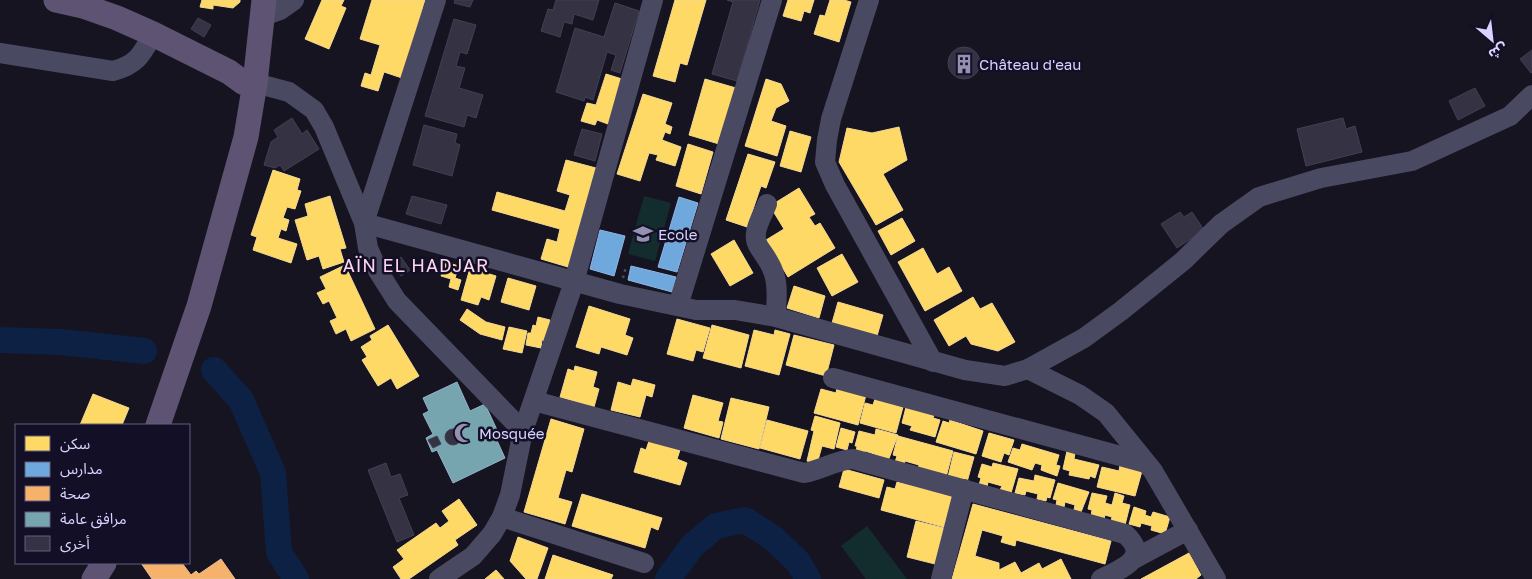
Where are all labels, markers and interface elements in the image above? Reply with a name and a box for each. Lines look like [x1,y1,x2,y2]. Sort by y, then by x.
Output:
north arrow [1467,15,1517,65]
text: ش [1486,40,1511,64]
building icon: Château d'eau [953,53,975,75]
place label: Château d'eau [979,55,1081,73]
school or university icon: Ecole [632,223,654,245]
place label: Ecole [658,225,698,243]
district label: AÏN EL HADJAR [343,254,489,276]
mosque icon: Mosquée [453,422,475,444]
legend [15,424,190,564]
place label: Mosquée [479,424,545,442]
text: سكن [60,434,91,453]
text: مدارس [60,459,103,478]
text: صحة [60,484,90,502]
text: مرافق عامة [60,509,127,529]
text: أخرى [60,534,90,553]

